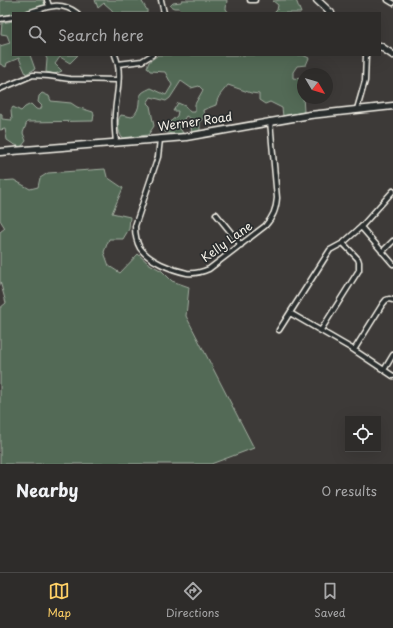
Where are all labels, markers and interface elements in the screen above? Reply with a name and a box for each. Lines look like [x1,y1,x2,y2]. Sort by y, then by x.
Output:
search box [12,12,381,56]
icon: search [26,23,48,45]
text: Search here [58,23,144,46]
north arrow [297,68,333,104]
street label: Werner Road [157,107,233,135]
street label: Kelly Lane [197,216,256,266]
map controls [345,416,381,452]
button: locate [345,416,381,452]
text: Nearby [16,477,78,503]
text: 0 results [322,481,377,500]
tab: Map [47,580,71,621]
tab: Directions [166,580,219,621]
tab: Saved [314,580,346,621]

